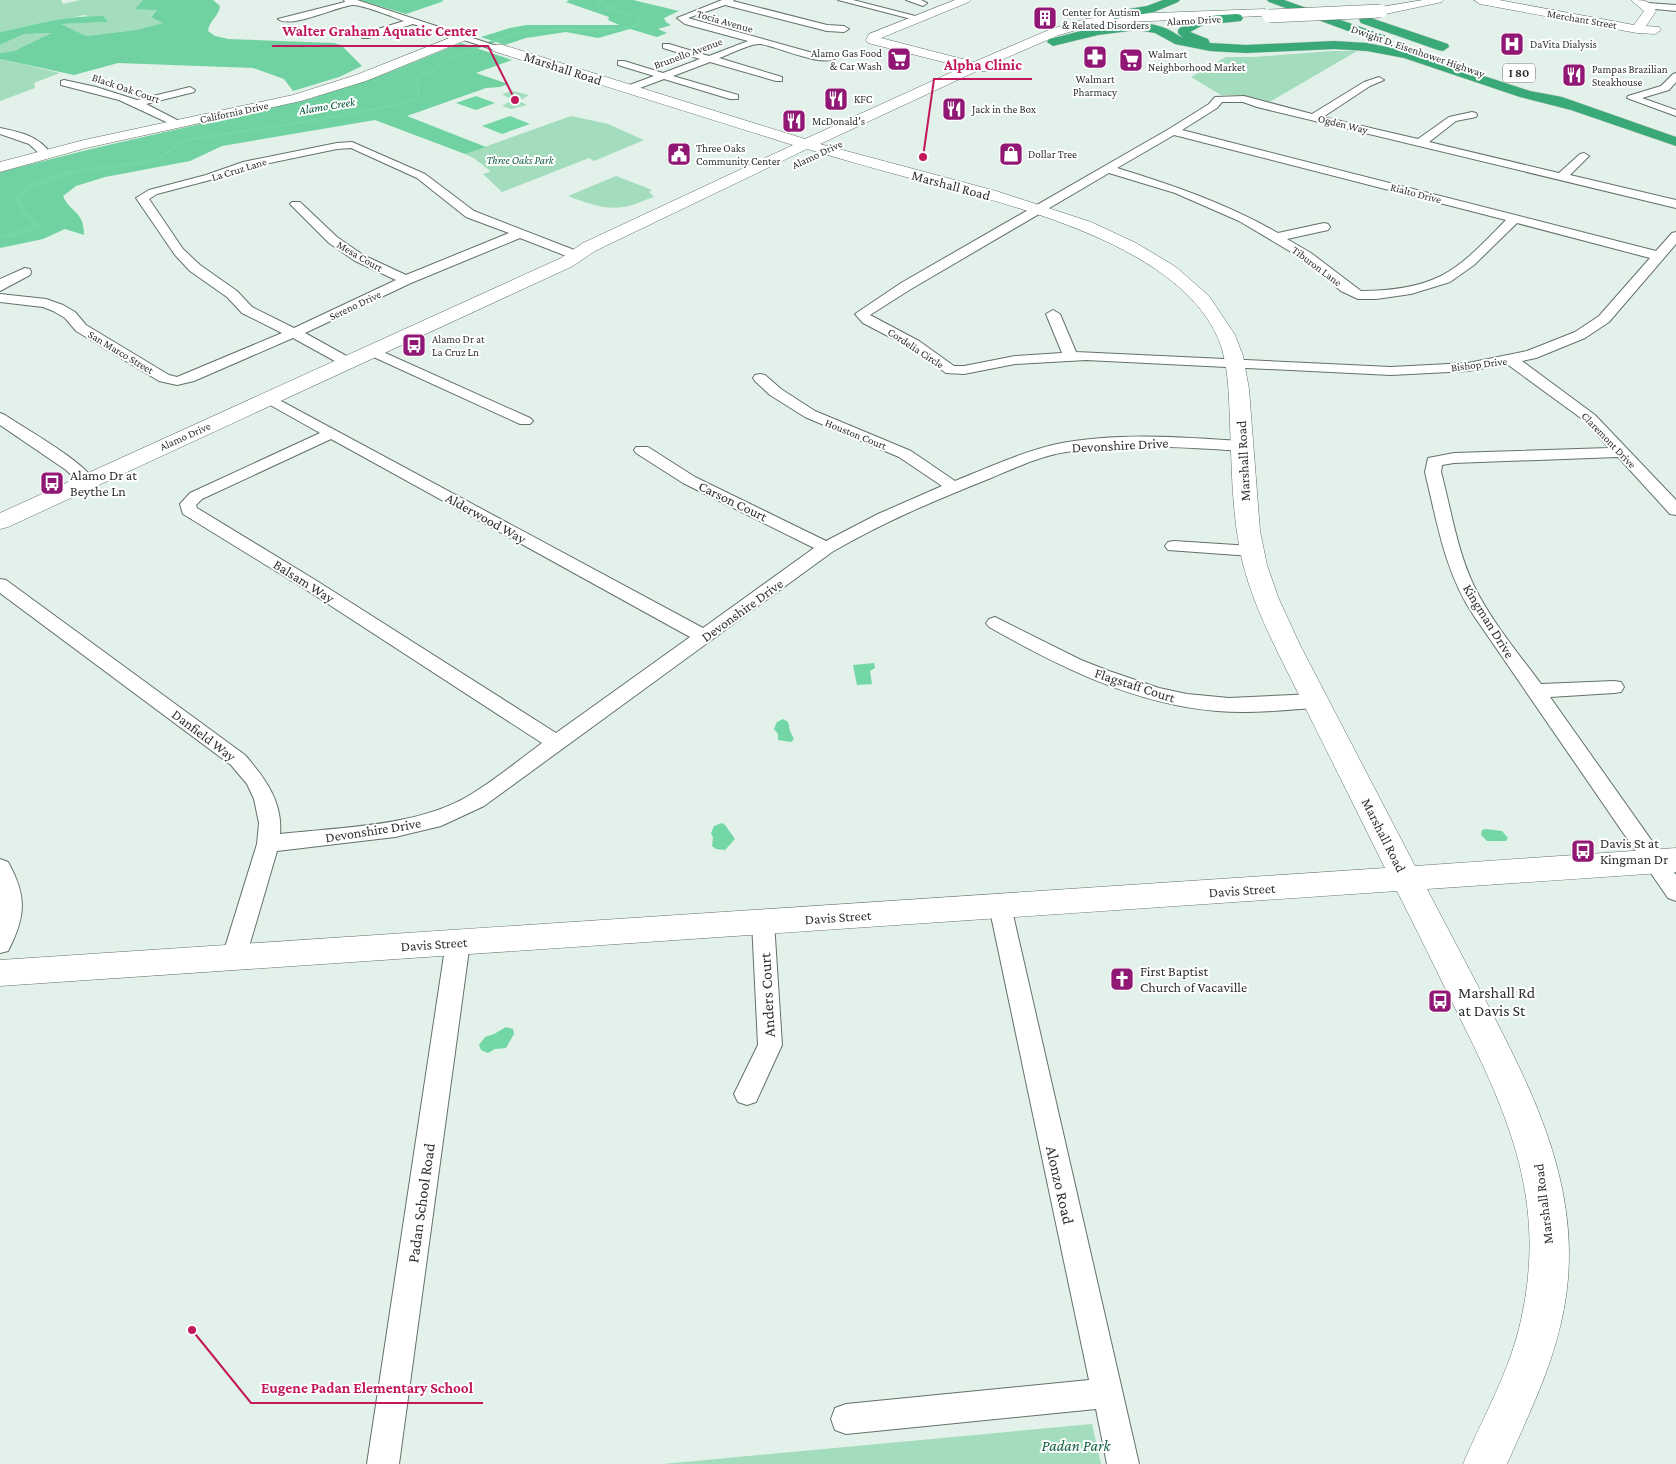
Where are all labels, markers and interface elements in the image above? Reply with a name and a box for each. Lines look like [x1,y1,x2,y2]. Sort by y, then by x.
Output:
building icon: Center for Autism & Related Disorders [1032,5,1058,31]
place label: Center for Autism & Related Disorders [1062,6,1149,31]
street label: Tocia Avenue [695,7,755,35]
street label: Merchant Street [1546,7,1618,31]
street label: Alamo Drive [1166,13,1222,27]
callout: Walter Graham Aquatic Center [272,16,488,46]
street label: Dwight D. Eisenhower Highway [1349,22,1487,81]
text: Walter Graham Aquatic Center [281,23,478,39]
hospital icon: DaVita Dialysis [1499,31,1525,57]
street label: Brunello Avenue [652,35,724,71]
place label: DaVita Dialysis [1530,38,1597,51]
pharmacy icon: Walmart Pharmacy [1082,44,1108,70]
supermarket icon: Alamo Gas Food & Car Wash [886,46,912,72]
place label: Alamo Gas Food & Car Wash [811,47,882,72]
supermarket icon: Walmart Neighborhood Market [1118,47,1144,73]
street label: Marshall Road [522,48,605,88]
place label: Walmart Neighborhood Market [1148,48,1246,74]
callout: Alpha Clinic [934,49,1032,79]
text: Alpha Clinic [943,57,1022,73]
restaurant icon: Pampas Brazilian Steakhouse [1561,62,1587,88]
place label: Pampas Brazilian Steakhouse [1592,63,1668,88]
road number: I 80 [1503,64,1535,82]
street label: Black Oak Court [91,71,162,105]
place label: Walmart Pharmacy [1073,73,1118,99]
restaurant icon: KFC [823,86,849,112]
place label: KFC [854,93,873,105]
water label: Alamo Creek [297,95,357,118]
restaurant icon: Jack in the Box [941,96,967,122]
street label: California Drive [199,99,270,125]
place label: Jack in the Box [971,103,1036,116]
restaurant icon: McDonald's [781,108,807,134]
street label: Ogden Way [1317,112,1370,137]
place label: McDonald's [812,115,865,127]
street label: Alamo Drive [790,137,844,171]
public building icon: Three Oaks Community Center [666,141,692,167]
shop icon: Dollar Tree [998,141,1024,167]
place label: Three Oaks Community Center [696,142,780,168]
place label: Dollar Tree [1028,148,1077,160]
park label: Three Oaks Park [486,154,555,166]
street label: La Cruz Lane [210,155,268,183]
street label: Marshall Road [910,167,993,203]
street label: Rialto Drive [1389,180,1443,206]
street label: Mesa Court [335,238,385,274]
street label: Tiburon Lane [1290,244,1344,289]
street label: Sereno Drive [327,288,383,322]
street label: Cordelia Circle [886,325,946,371]
street label: San Marco Street [86,328,156,376]
bus stop icon: Alamo Dr at La Cruz Ln [401,332,427,358]
place label: Alamo Dr at La Cruz Ln [432,333,485,358]
street label: Bishop Drive [1450,355,1508,374]
street label: Claremont Drive [1579,410,1639,470]
street label: Houston Court [824,416,889,452]
street label: Alamo Drive [158,419,212,453]
street label: Marshall Road [1233,420,1253,502]
street label: Devonshire Drive [1071,434,1169,456]
place label: Alamo Dr at Beythe Ln [70,467,137,499]
bus stop icon: Alamo Dr at Beythe Ln [39,470,65,496]
street label: Carson Court [696,478,770,525]
street label: Alderwood Way [443,489,529,547]
street label: Balsam Way [271,556,338,606]
street label: Devonshire Drive [698,575,786,645]
street label: Kingman Drive [1460,581,1518,661]
street label: Flagstaff Court [1093,665,1177,706]
street label: Danfield Way [169,706,239,765]
street label: Marshall Road [1359,795,1410,875]
street label: Devonshire Drive [324,815,422,845]
place label: Davis St at Kingman Dr [1600,835,1668,867]
bus stop icon: Davis St at Kingman Dr [1570,838,1596,864]
street label: Davis Street [1208,880,1276,900]
street label: Davis Street [804,907,872,927]
street label: Davis Street [400,934,468,954]
street label: Anders Court [756,952,778,1038]
place label: First Baptist Church of Vacaville [1140,963,1247,995]
church icon: First Baptist Church of Vacaville [1109,966,1135,992]
place label: Marshall Rd at Davis St [1458,984,1536,1019]
bus stop icon: Marshall Rd at Davis St [1427,988,1453,1014]
street label: Padan School Road [404,1141,438,1264]
street label: Alonzo Road [1043,1144,1077,1226]
street label: Marshall Road [1530,1162,1556,1245]
callout: Eugene Padan Elementary School [251,1373,483,1403]
text: Eugene Padan Elementary School [261,1380,474,1396]
park label: Padan Park [1041,1437,1112,1454]

